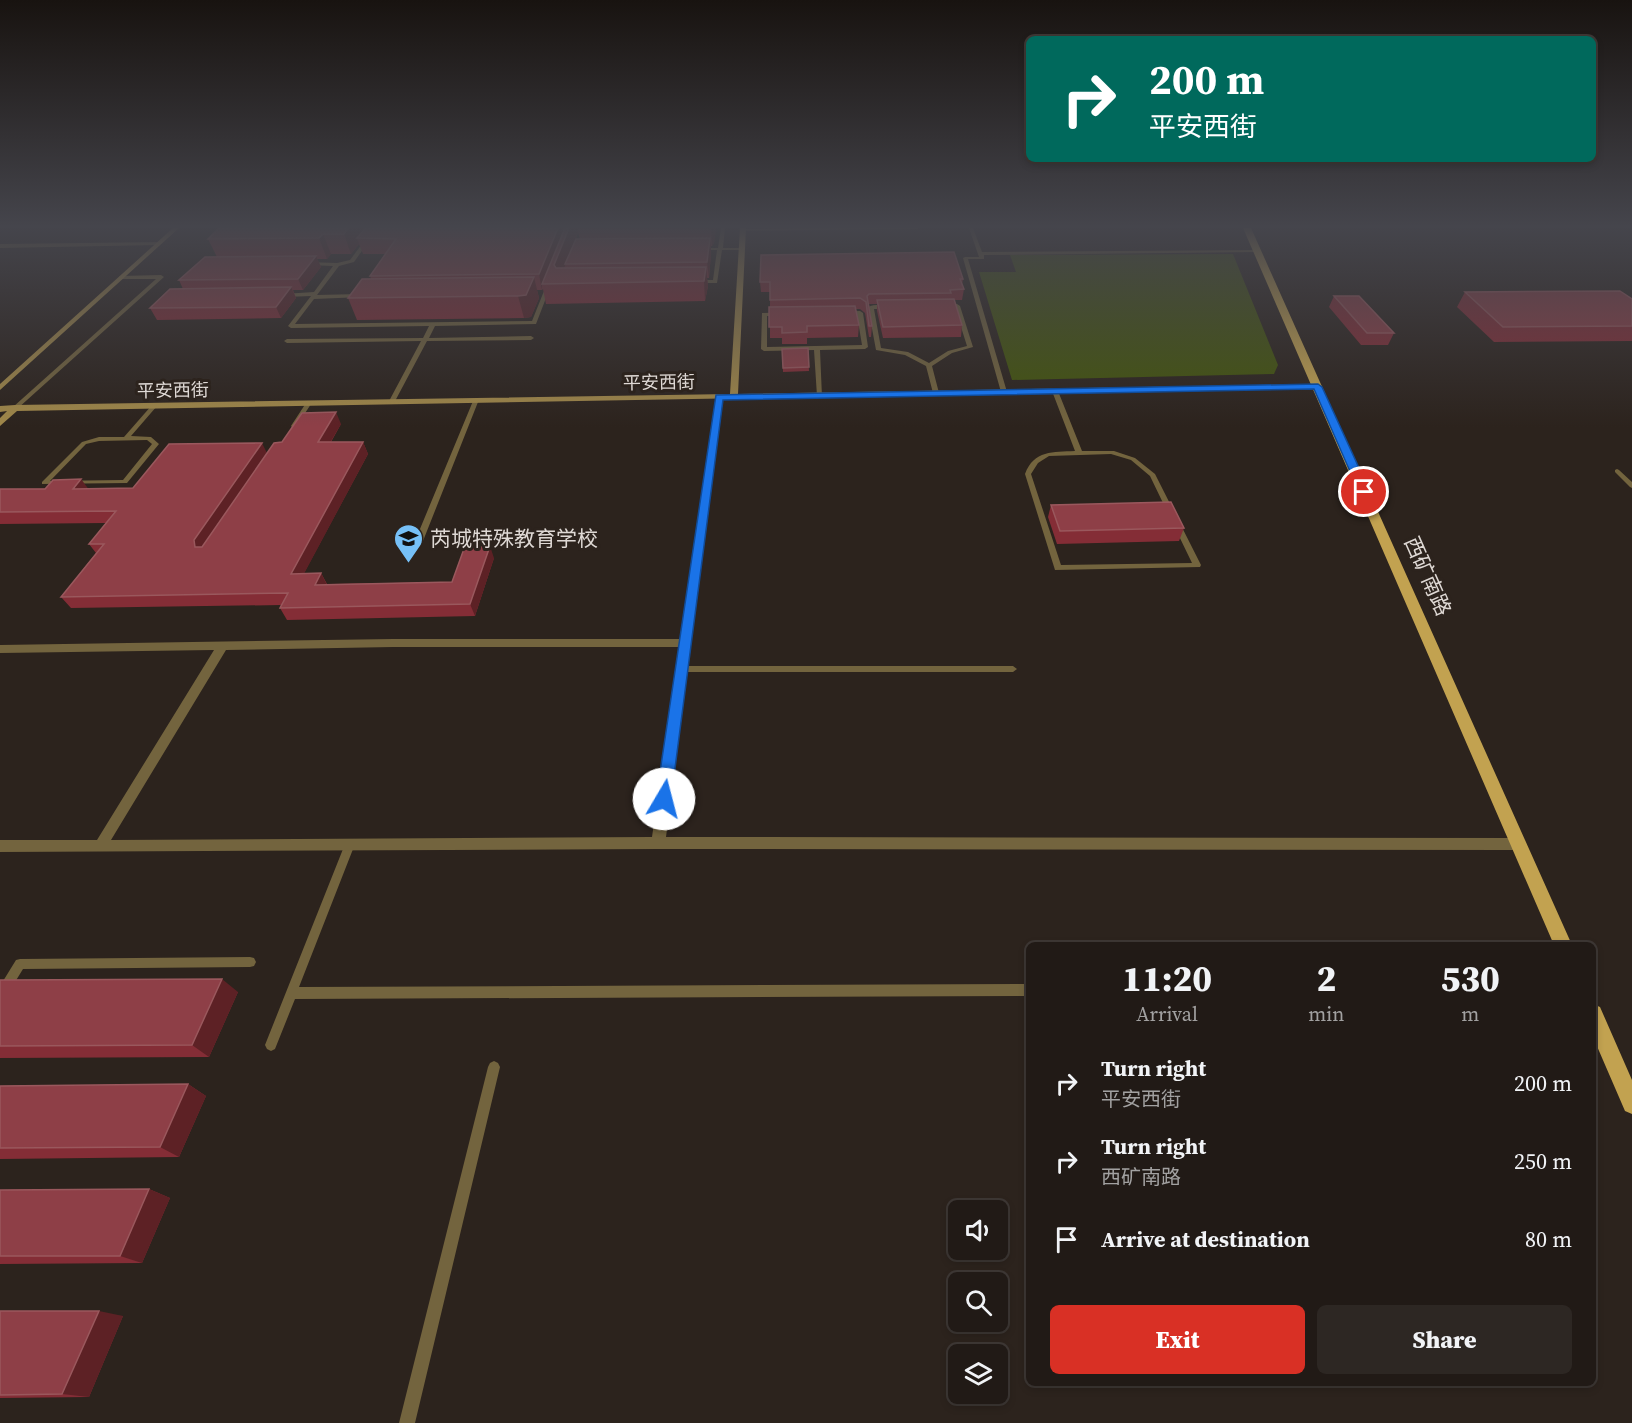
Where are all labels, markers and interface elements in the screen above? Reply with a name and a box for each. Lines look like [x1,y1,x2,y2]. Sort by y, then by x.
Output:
text: 200 m [1149,50,1264,108]
icon: right [1050,60,1128,138]
text: 平安西街 [1149,108,1257,145]
street label: 平安西街 [623,369,695,395]
street label: 平安西街 [137,377,209,403]
pin [1338,466,1389,517]
icon: arrive [1347,475,1380,508]
school or university icon: 芮城特殊教育学校 [393,522,425,564]
place label: 芮城特殊教育学校 [430,524,598,553]
street label: 西矿南路 [1398,532,1458,620]
position arrow [632,767,696,831]
text: 11:20 [1122,954,1212,1003]
text: 2 [1316,954,1336,1003]
text: 530 [1440,954,1500,1003]
text: Arrival [1136,1000,1198,1028]
text: min [1308,1000,1344,1028]
text: m [1461,1000,1479,1028]
text: Turn right [1101,1053,1206,1083]
icon: right [1050,1067,1083,1100]
text: 200 m [1514,1068,1572,1098]
text: 平安西街 [1101,1085,1181,1113]
text: Turn right [1101,1131,1206,1161]
icon: right [1050,1145,1083,1178]
text: 250 m [1514,1146,1572,1176]
text: 西矿南路 [1101,1163,1181,1191]
map controls [948,1200,1008,1404]
button: sound [948,1200,1008,1260]
icon: arrive [1050,1223,1083,1256]
text: Arrive at destination [1101,1224,1310,1254]
text: 80 m [1525,1224,1572,1254]
button: search [948,1272,1008,1332]
button: Exit [1050,1305,1305,1374]
button: Share [1317,1305,1572,1374]
button: layers [948,1344,1008,1404]

